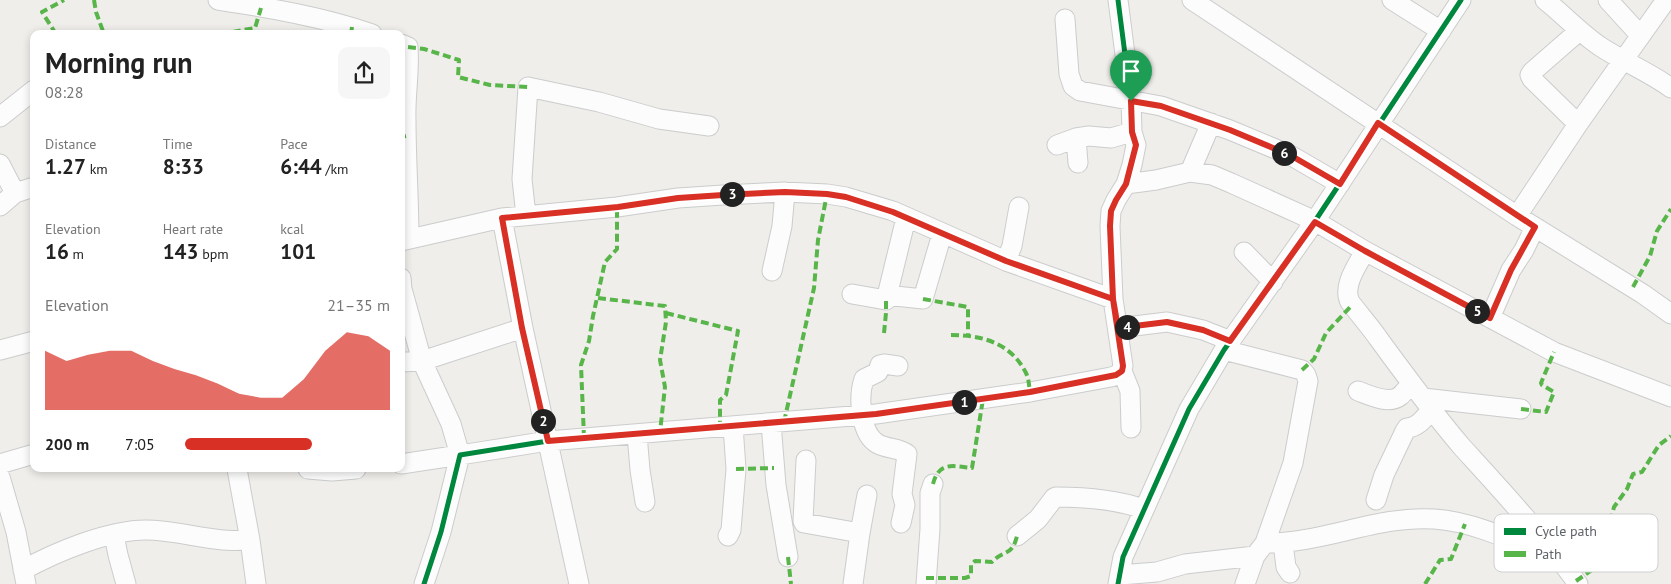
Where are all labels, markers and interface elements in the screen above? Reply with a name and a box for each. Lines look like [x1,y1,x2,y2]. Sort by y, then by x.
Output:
text: Morning run [45,44,193,81]
button: share [338,47,390,99]
pin [1110,50,1152,101]
icon: arrive [1117,57,1145,85]
text: 08:28 [45,82,83,102]
text: Distance [45,135,96,153]
text: Time [163,135,193,153]
text: Pace [280,135,308,153]
pin: 6 [1272,140,1296,166]
text: 6 [1281,144,1288,162]
text: 1.27 [45,153,86,180]
text: 8:33 [163,153,204,180]
text: 6:44 [280,153,322,180]
text: km [86,160,108,178]
text: /km [322,160,348,178]
pin: 3 [720,182,744,206]
text: 3 [729,185,736,203]
text: Elevation [45,220,101,238]
text: Heart rate [163,220,223,238]
text: kcal [280,220,304,238]
text: 16 [45,238,69,265]
text: 143 [163,238,198,265]
text: 101 [280,238,316,265]
text: m [69,245,84,263]
text: bpm [198,245,229,263]
text: Elevation [45,295,109,315]
text: 21–35 m [327,295,390,315]
pin: 5 [1464,298,1490,324]
text: 5 [1474,302,1481,320]
pin: 4 [1114,314,1140,340]
text: 4 [1124,318,1131,336]
pin: 1 [952,390,976,414]
text: 1 [961,393,968,411]
pin: 2 [530,408,556,434]
text: 2 [540,412,547,430]
text: 200 m [45,434,89,454]
text: 7:05 [125,434,155,454]
legend [1494,514,1658,572]
text: Cycle path [1535,522,1597,540]
text: Path [1535,545,1562,563]

